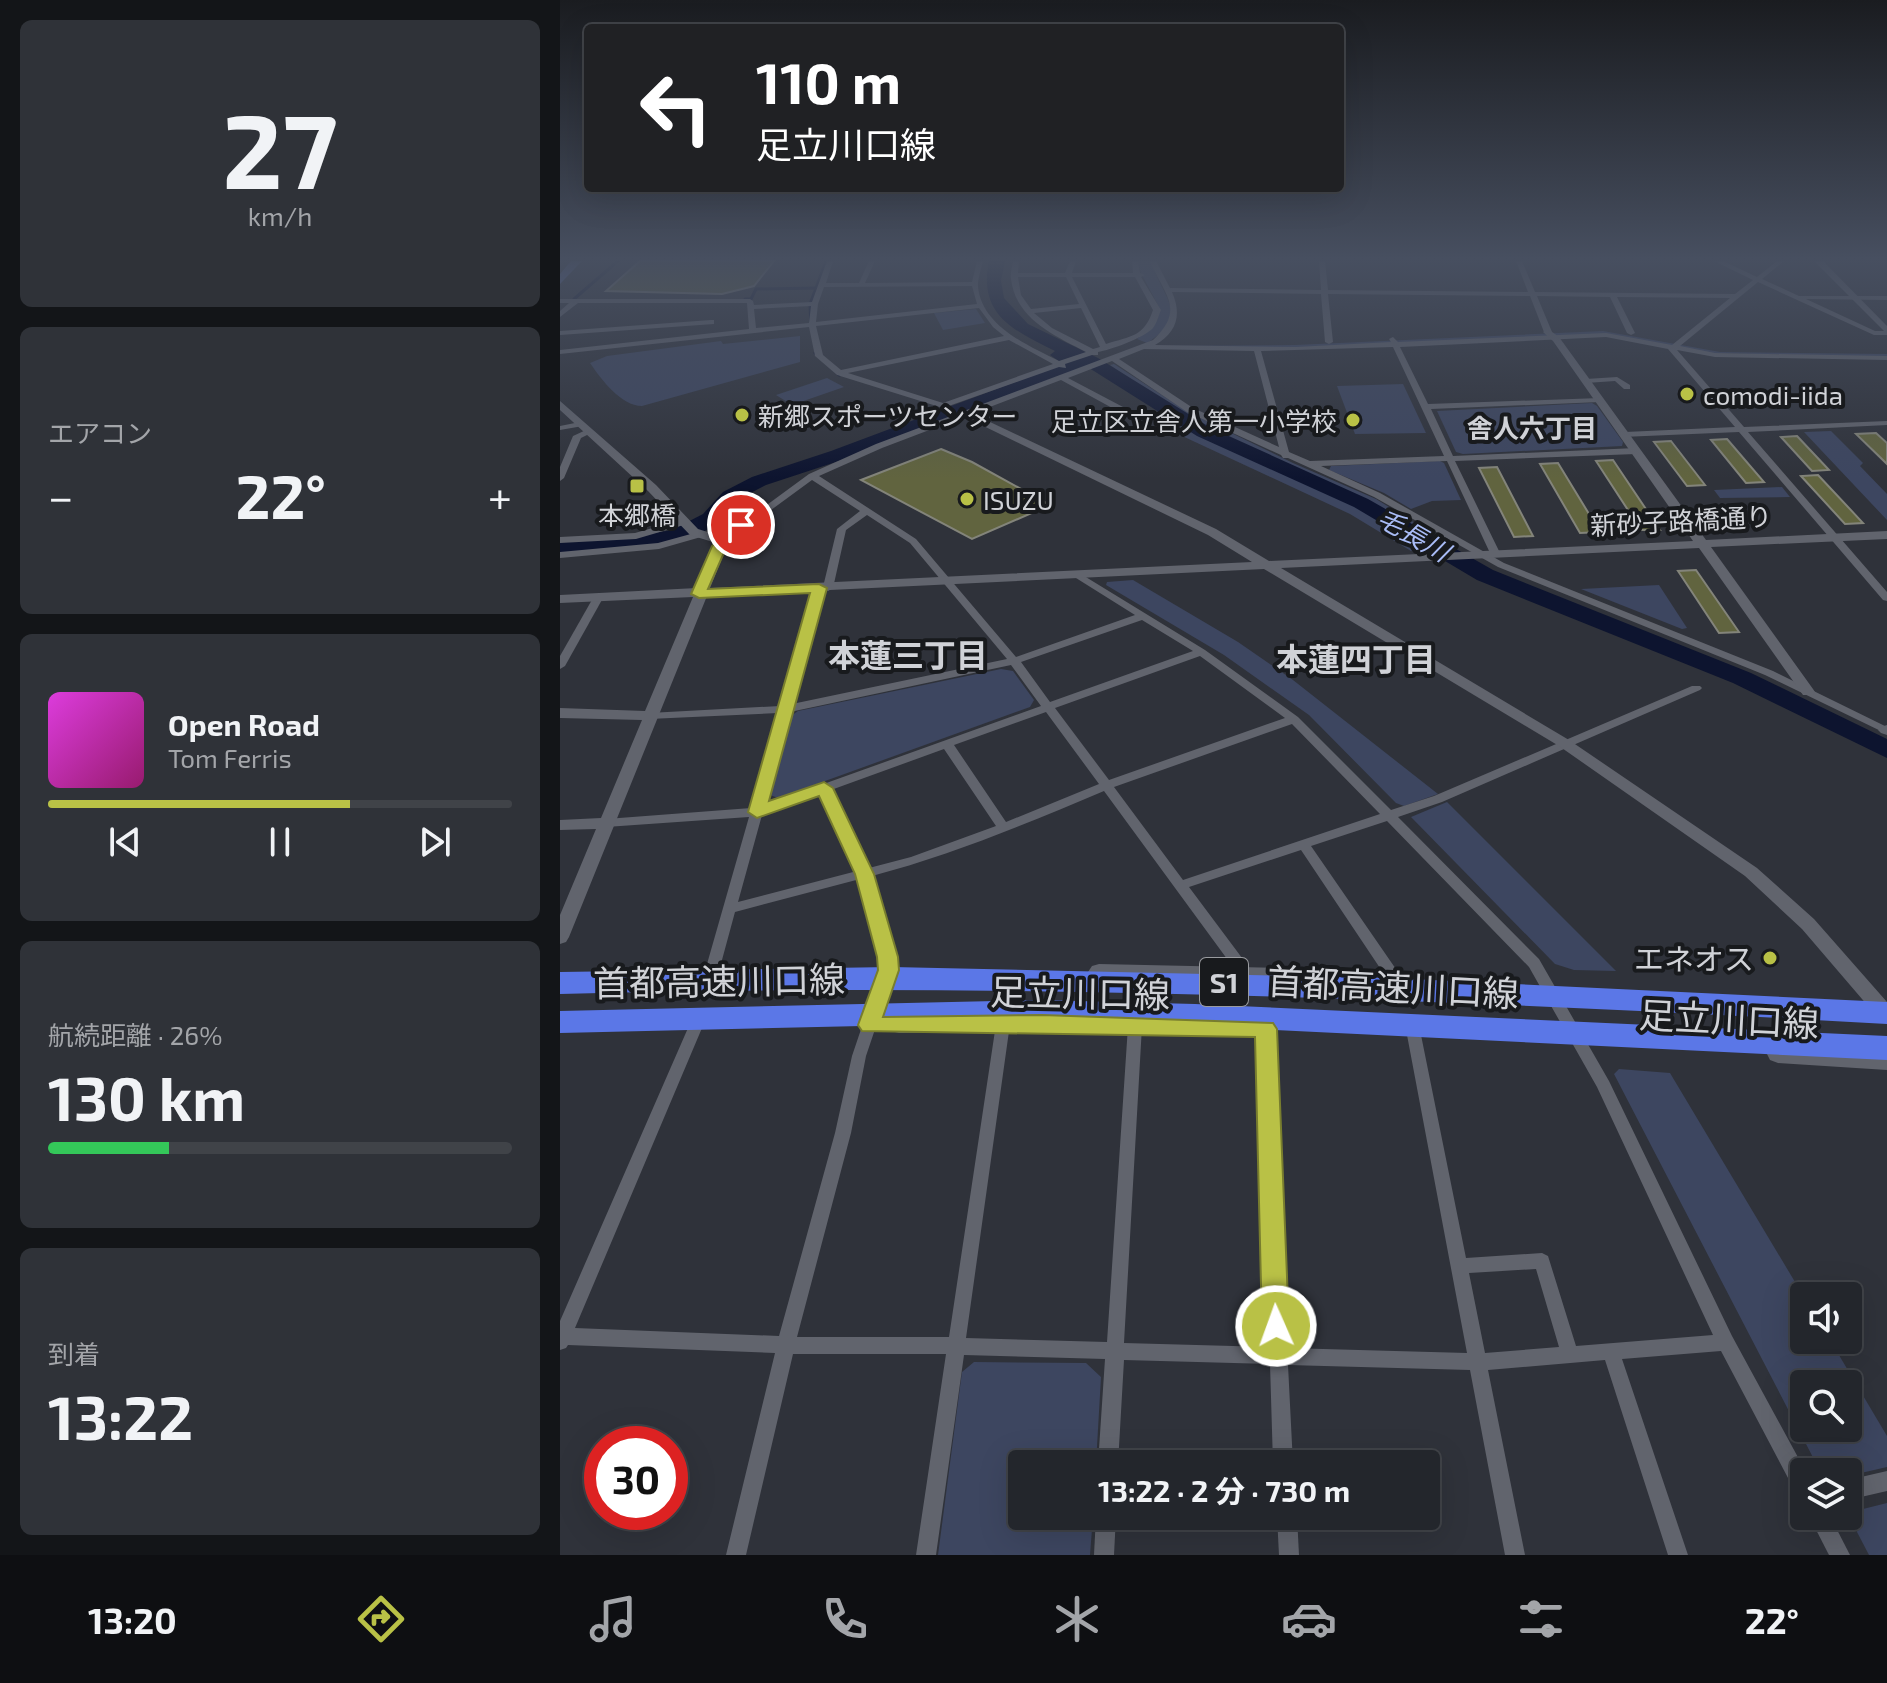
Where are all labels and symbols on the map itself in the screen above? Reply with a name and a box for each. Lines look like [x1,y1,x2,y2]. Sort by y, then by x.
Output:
place label: comodi-iida [1703,379,1843,410]
marker: comodi-iida [1678,385,1696,403]
place label: 新郷スポーツセンター [758,400,1017,431]
place label: 足立区立舎人第一小学校 [1051,405,1337,436]
marker: 新郷スポーツセンター [733,406,751,424]
marker: 足立区立舎人第一小学校 [1344,411,1362,429]
district label: 舎人六丁目 [1467,412,1597,443]
marker: 本郷橋 [628,477,646,495]
place label: ISUZU [983,484,1054,515]
marker: ISUZU [958,490,976,508]
pin [707,491,775,559]
place label: 本郷橋 [598,499,676,530]
street label: 新砂子路橋通り [1589,500,1773,540]
water label: 毛長川 [1372,501,1458,568]
district label: 本蓮三丁目 [828,635,988,673]
district label: 本蓮四丁目 [1276,639,1436,677]
place label: エネオス [1634,940,1754,976]
marker: エネオス [1761,949,1779,967]
street label: 首都高速川口線 [593,956,845,1004]
road number: S1 [1200,958,1248,1006]
street label: 首都高速川口線 [1266,958,1520,1014]
street label: 足立川口線 [990,969,1170,1015]
street label: 足立川口線 [1638,992,1820,1044]
position arrow [1234,1284,1318,1368]
speed limit sign: 30 [584,1426,688,1530]

